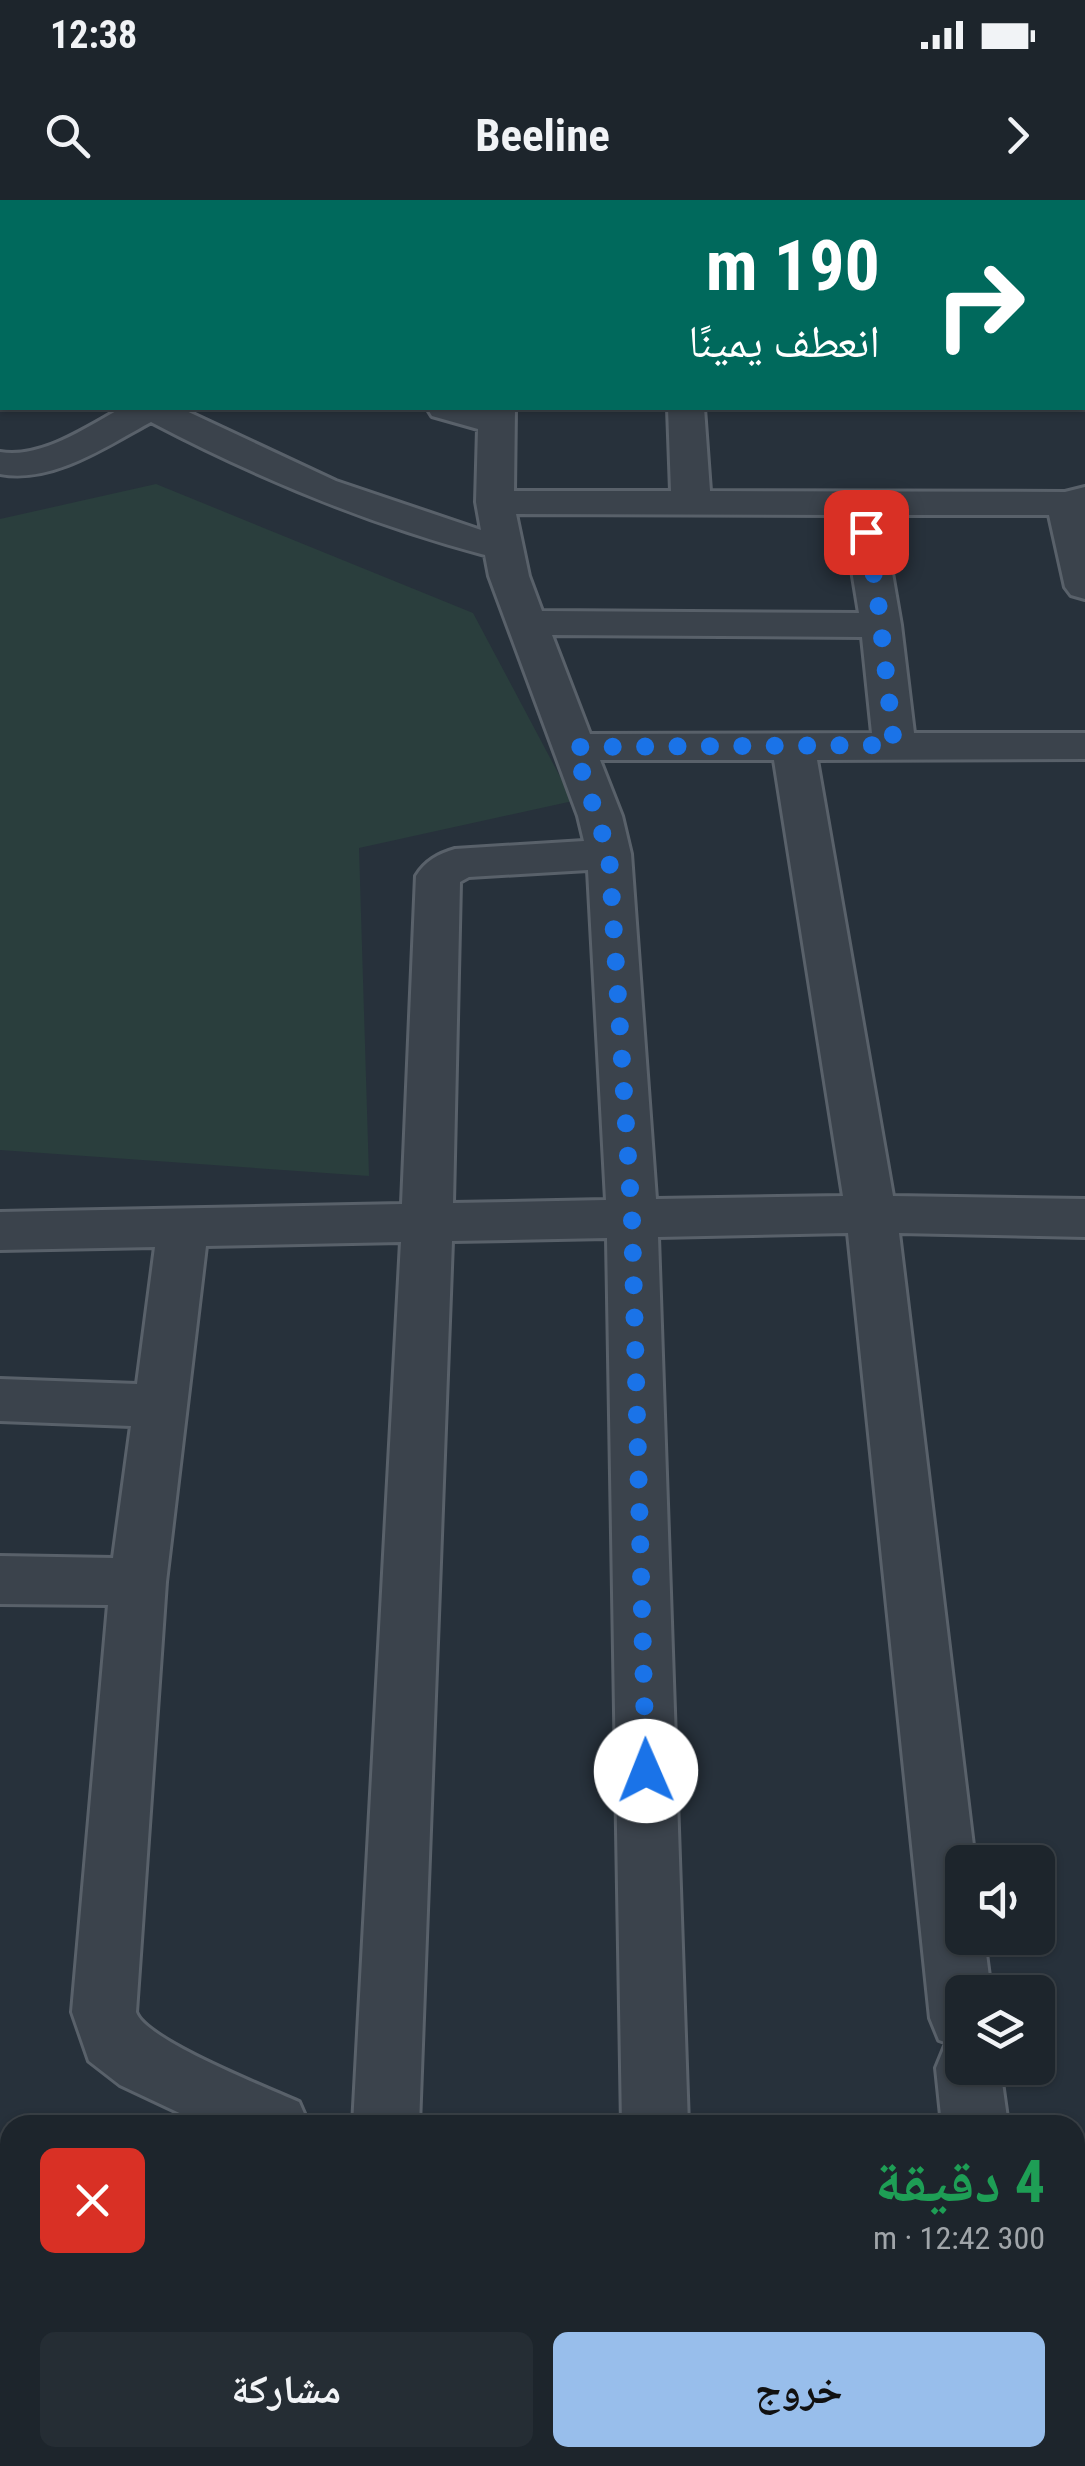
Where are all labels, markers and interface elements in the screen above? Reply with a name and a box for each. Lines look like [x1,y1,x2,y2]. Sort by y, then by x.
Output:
text: 12:38 [50,13,137,57]
icon: search [40,108,95,163]
icon: forward [990,108,1045,163]
text: Beeline [475,109,610,162]
text: 190 m [706,225,880,307]
icon: right [915,240,1045,370]
text: انعطف يمينًا [688,315,880,368]
pin [824,490,909,575]
icon: arrive [839,505,894,560]
position arrow [594,1719,698,1823]
map controls [945,1845,1055,2085]
button: sound [945,1845,1055,1955]
button: layers [945,1975,1055,2085]
text: 4 دقيقة [875,2146,1045,2217]
button: close [40,2148,145,2253]
text: 300 m · 12:42 [873,2219,1045,2257]
button: مشاركة [40,2332,533,2447]
button: خروج [553,2332,1045,2447]

